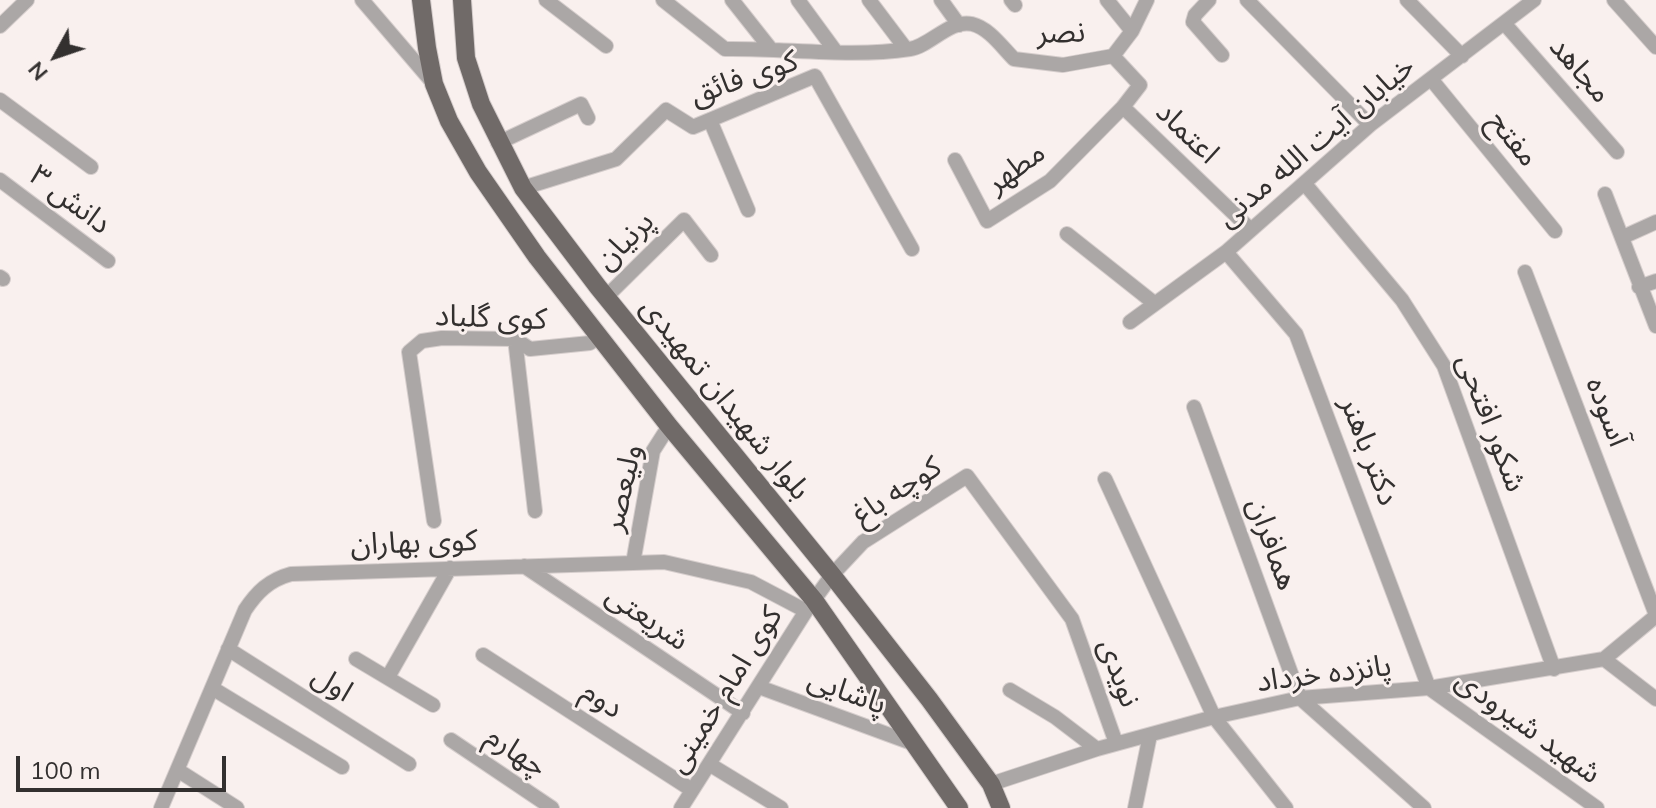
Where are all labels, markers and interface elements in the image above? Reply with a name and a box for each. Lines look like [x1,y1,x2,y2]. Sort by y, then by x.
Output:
street label: نصر [1036,14,1086,52]
north arrow [16,16,96,96]
street label: مجاهد [1541,29,1619,111]
street label: کوی فائق [685,43,803,113]
street label: خیابان آیت الله مدنی [1210,49,1422,235]
text: N [22,56,54,87]
street label: اعتماد [1148,94,1226,172]
street label: مفتح [1480,104,1546,174]
street label: مطهر [979,135,1053,201]
street label: دانش ۳ [22,158,118,242]
street label: پرنیان [588,204,662,278]
street label: بلوار شهیدان تمهیدی [632,290,818,508]
street label: کوی گلباد [434,298,548,338]
street label: شکور افتحی [1448,349,1534,497]
street label: آسوده [1577,372,1637,452]
street label: دکتر باهنر [1332,391,1406,511]
street label: ولیعصر [596,441,650,535]
street label: کوچه باغ [846,449,948,533]
street label: همافران [1239,493,1305,595]
street label: کوی بهاران [350,523,478,563]
street label: شریعتی [599,577,695,659]
street label: کوی امام خمینی [659,600,791,780]
street label: نویدی [1090,634,1148,712]
street label: پانزده خرداد [1255,648,1393,700]
street label: اول [305,658,359,710]
street label: پاشایی [803,661,891,723]
street label: شهید شیرودی [1448,662,1608,792]
street label: دوم [574,673,630,727]
street label: چهارم [479,719,553,785]
scale bar [20,740,230,790]
text: 100 m [30,755,101,785]

